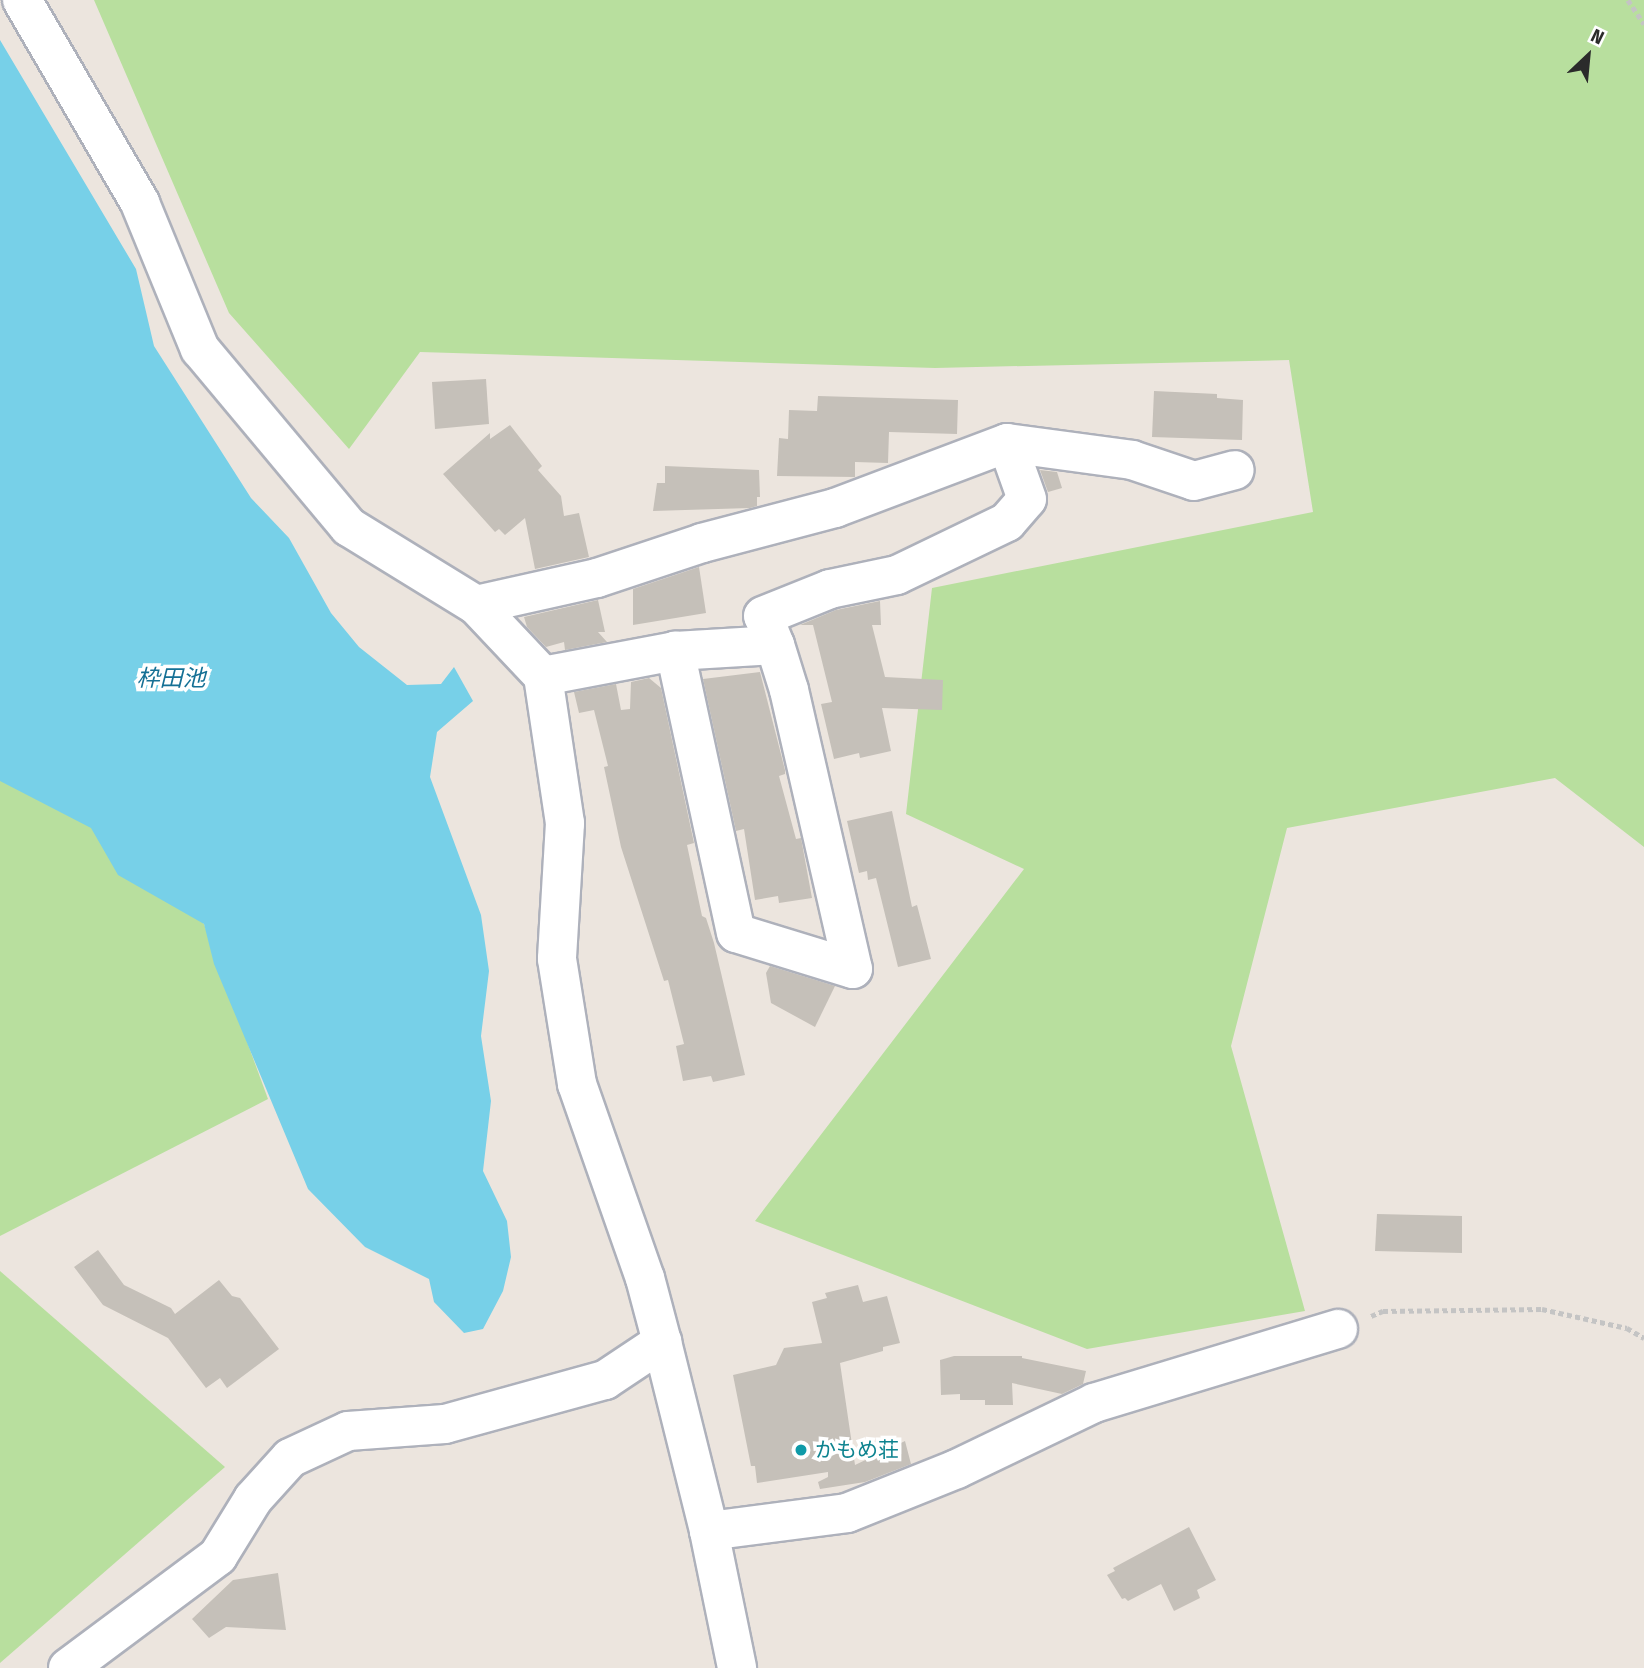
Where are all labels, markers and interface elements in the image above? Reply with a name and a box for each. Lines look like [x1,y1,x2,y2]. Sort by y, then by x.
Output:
north arrow [1553,21,1623,91]
text: N [1587,24,1608,50]
water label: 枠田池 [137,664,205,692]
place label: かもめ荘 [815,1437,899,1463]
marker: かもめ荘 [793,1442,809,1458]

